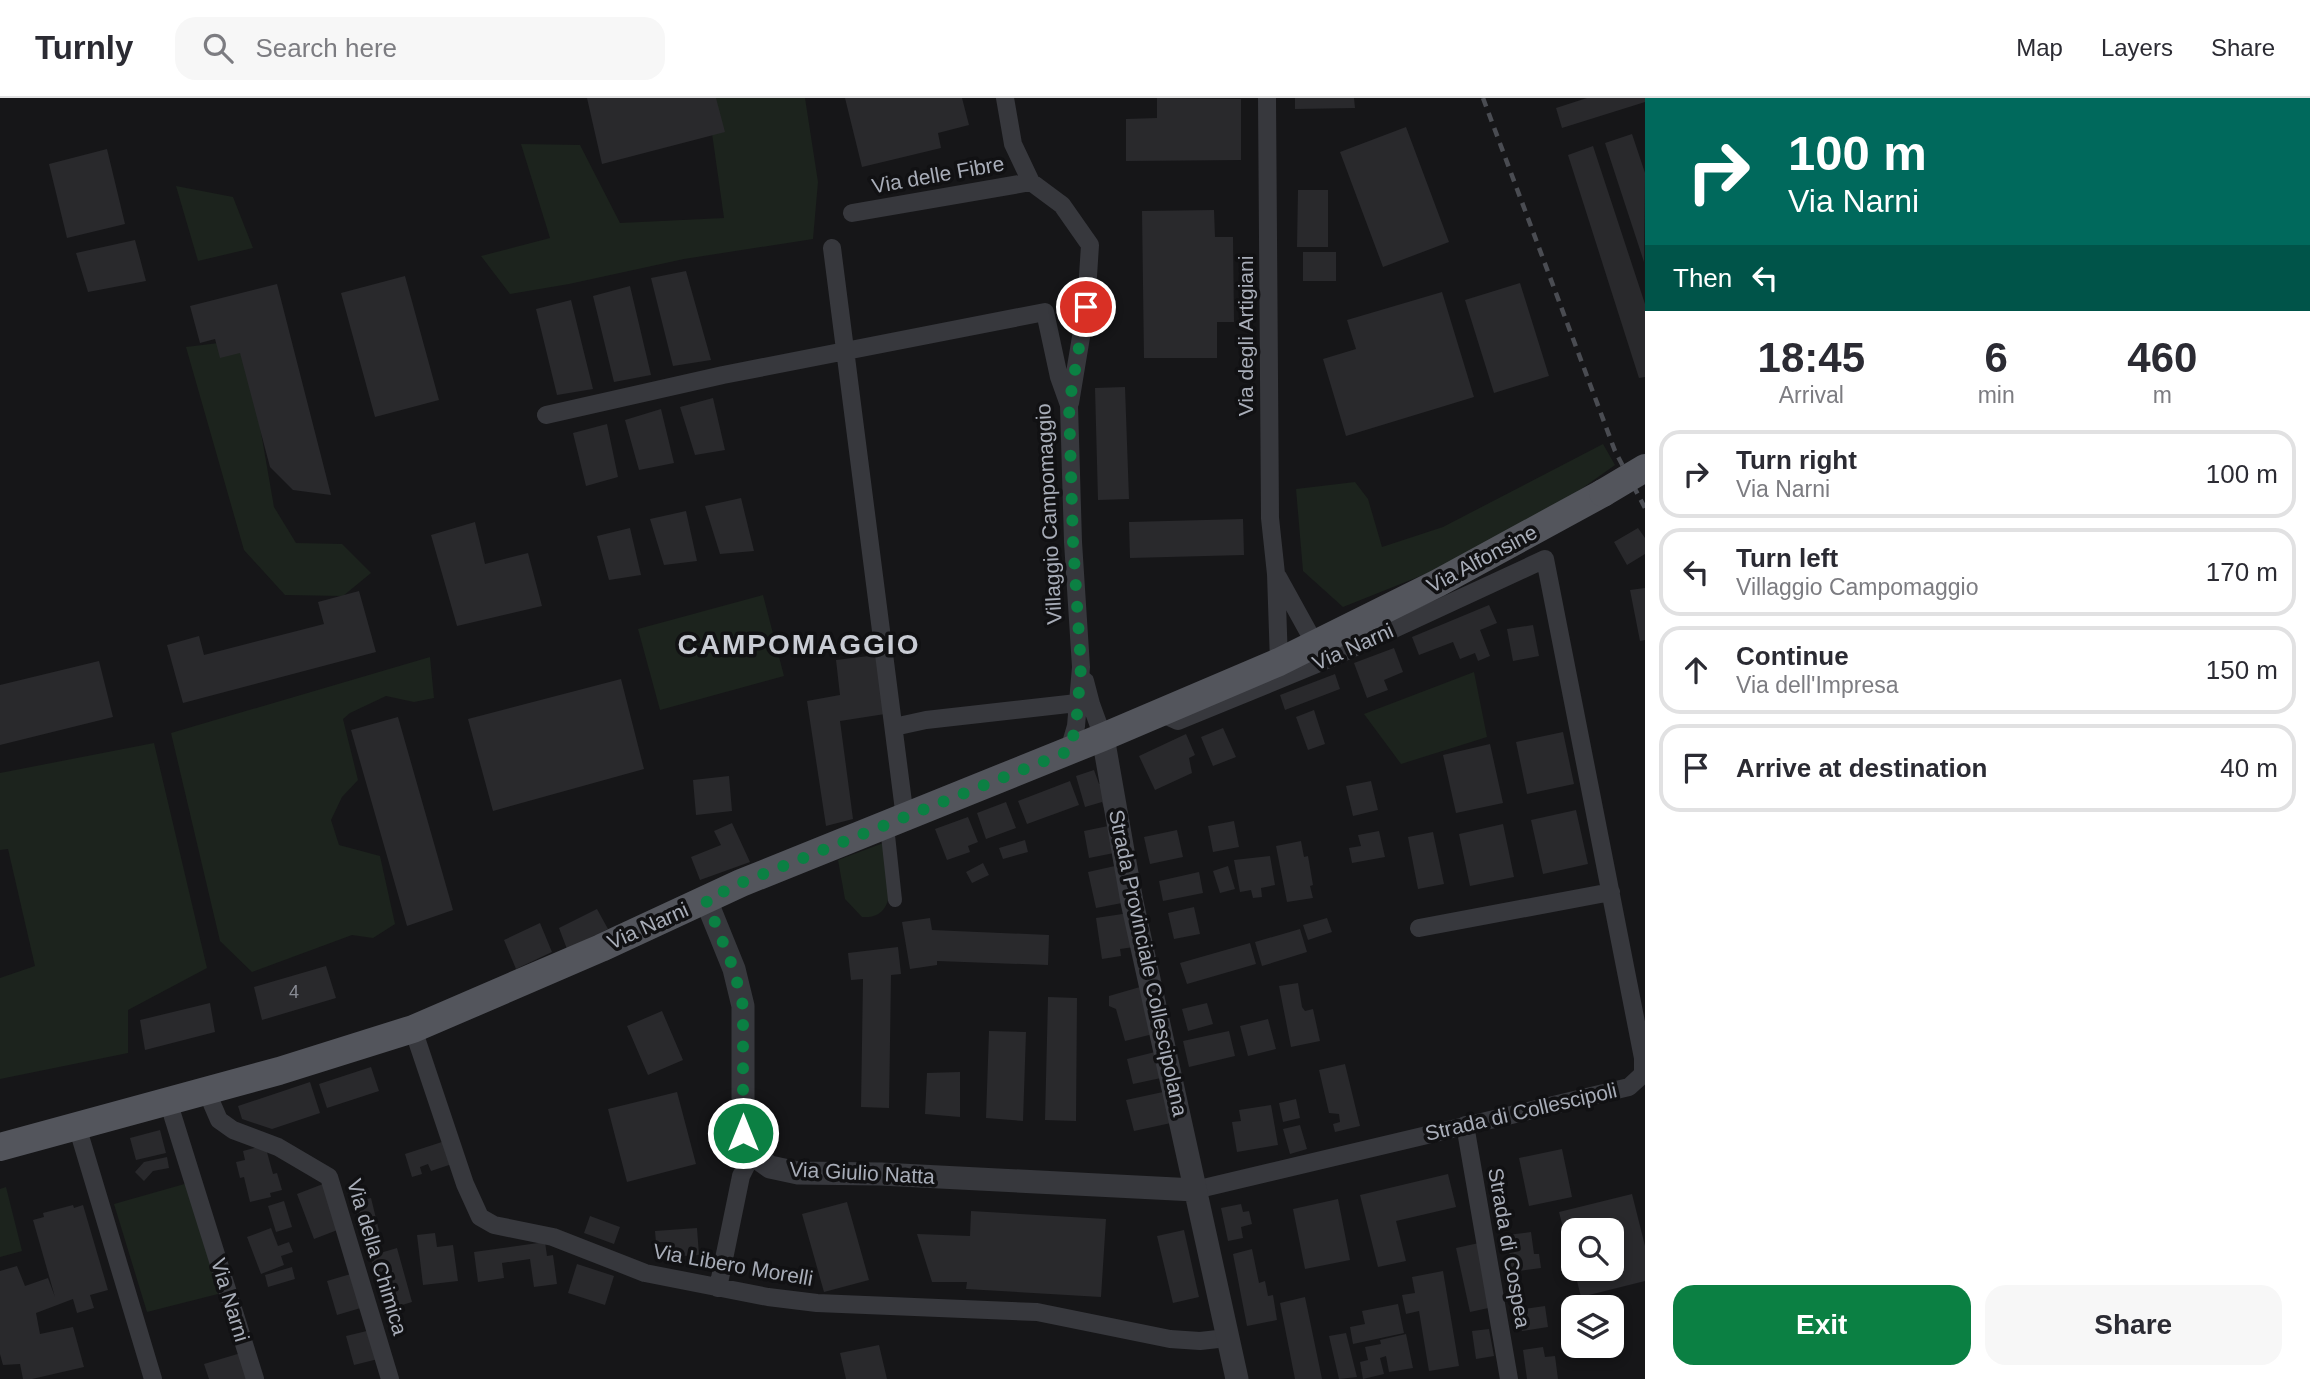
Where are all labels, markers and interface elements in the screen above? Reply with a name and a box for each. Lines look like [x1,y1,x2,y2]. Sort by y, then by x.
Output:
search box [175,17,665,80]
text: Turnly [35,29,133,66]
icon: search [199,29,237,67]
text: Search here [255,33,397,63]
text: Map [2016,34,2063,61]
text: Layers [2101,34,2173,61]
text: Share [2211,34,2275,61]
icon: right [1673,126,1764,217]
text: 100 m [1788,126,1927,180]
street label: Via delle Fibre [870,152,1006,197]
text: Via Narni [1788,183,1919,219]
street label: Via degli Artigiani [1234,256,1257,416]
icon: left [1746,259,1784,297]
text: Then [1673,263,1732,293]
pin [1056,277,1116,337]
icon: arrive [1067,288,1105,326]
text: 18:45 [1758,334,1865,381]
text: 6 [1984,334,2008,381]
text: 460 [2127,334,2197,381]
text: Arrival [1779,382,1844,408]
text: min [1978,382,2015,408]
text: m [2153,382,2172,408]
street label: Villaggio Campomaggio [1031,403,1066,625]
text: Turn right [1736,445,1857,475]
icon: right [1677,455,1715,493]
text: 100 m [2206,459,2278,489]
text: Via Narni [1736,476,1830,502]
street label: Via Alfonsine [1423,520,1541,597]
text: Turn left [1736,543,1838,573]
icon: left [1677,553,1715,591]
text: 170 m [2206,557,2278,587]
text: Villaggio Campomaggio [1736,574,1979,600]
street label: Via Narni [1309,619,1397,675]
district label: CAMPOMAGGIO [678,629,920,660]
text: Continue [1736,641,1849,671]
icon: ahead [1677,651,1715,689]
text: 150 m [2206,655,2278,685]
text: Via dell'Impresa [1736,672,1899,698]
icon: arrive [1677,749,1715,787]
text: Arrive at destination [1736,753,1987,783]
text: 40 m [2220,753,2278,783]
street label: Strada Provinciale Collescipolana [1105,808,1192,1119]
street label: Via Narni [604,898,692,954]
house number: 4 [289,982,299,1002]
street label: Strada di Collescipoli [1423,1078,1619,1145]
position arrow [706,1096,780,1170]
street label: Via Giulio Natta [789,1157,936,1188]
street label: Strada di Cospea [1484,1166,1535,1330]
street label: Via della Chimica [343,1176,412,1338]
map controls [1561,1218,1624,1358]
button: search [1561,1218,1624,1281]
street label: Via Libero Morelli [651,1239,815,1290]
street label: Via Narni [207,1255,254,1344]
button: Exit [1673,1285,1971,1365]
button: Share [1985,1285,2282,1365]
button: layers [1561,1295,1624,1358]

